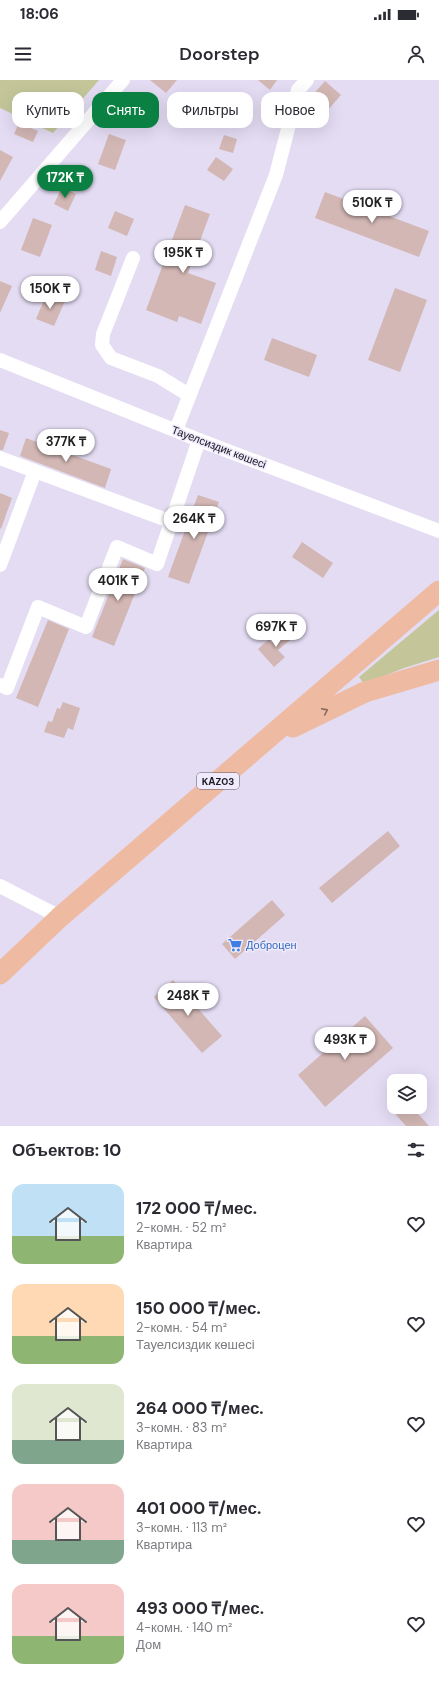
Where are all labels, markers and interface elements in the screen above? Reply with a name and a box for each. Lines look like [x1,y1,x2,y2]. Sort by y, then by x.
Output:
text: 18:06 [20,4,59,24]
text: Doorstep [179,42,260,66]
icon: menu [12,43,34,65]
icon: person [405,43,427,65]
chip: Купить [12,92,84,128]
chip: Снять [92,92,159,128]
chip: Фильтры [167,92,253,128]
chip: Новое [261,92,329,128]
pin: 172K ₸ [32,165,98,199]
text: 172K ₸ [46,169,84,186]
pin: 510K ₸ [339,190,405,224]
text: 510K ₸ [352,194,392,211]
pin: 195K ₸ [150,240,216,274]
text: 195K ₸ [163,244,203,261]
pin: 150K ₸ [17,276,83,310]
text: 150K ₸ [30,280,70,297]
street label: Тауелсиздик көшесі [170,422,268,472]
pin: 377K ₸ [33,429,99,463]
text: 377K ₸ [46,433,86,450]
pin: 264K ₸ [161,506,227,540]
text: 264K ₸ [173,510,215,527]
pin: 401K ₸ [85,568,151,602]
text: 401K ₸ [98,572,138,589]
pin: 697K ₸ [243,614,309,648]
text: 697K ₸ [255,618,297,635]
one-way arrow [321,708,329,716]
road number: KАZ03 [197,773,239,789]
supermarket icon: Доброцен [227,937,243,953]
place label: Доброцен [246,938,297,952]
pin: 248K ₸ [155,983,221,1017]
text: 248K ₸ [167,987,209,1004]
pin: 493K ₸ [312,1027,378,1061]
text: 493K ₸ [323,1031,367,1048]
map controls [387,1074,427,1114]
button: layers [387,1074,427,1114]
text: Объектов: 10 [12,1139,121,1161]
icon: filters [405,1139,427,1161]
text: 172 000 ₸/мес. [136,1197,257,1219]
icon: home [44,1200,92,1248]
icon: heart [405,1213,427,1235]
text: 2-комн. · 52 m² [136,1219,226,1236]
text: Квартира [136,1236,192,1253]
text: 150 000 ₸/мес. [136,1297,261,1319]
icon: home [44,1300,92,1348]
icon: heart [405,1313,427,1335]
text: 2-комн. · 54 m² [136,1319,227,1336]
text: Тауелсиздик көшесі [136,1336,255,1353]
text: 264 000 ₸/мес. [136,1397,264,1419]
icon: home [44,1400,92,1448]
icon: heart [405,1413,427,1435]
text: 3-комн. · 83 m² [136,1419,227,1436]
text: Квартира [136,1436,192,1453]
text: 401 000 ₸/мес. [136,1497,261,1519]
icon: home [44,1500,92,1548]
icon: heart [405,1513,427,1535]
text: 3-комн. · 113 m² [136,1519,227,1536]
text: Квартира [136,1536,192,1553]
text: 493 000 ₸/мес. [136,1597,264,1619]
icon: home [44,1600,92,1648]
icon: heart [405,1613,427,1635]
text: 4-комн. · 140 m² [136,1619,232,1636]
text: Дом [136,1636,161,1653]

